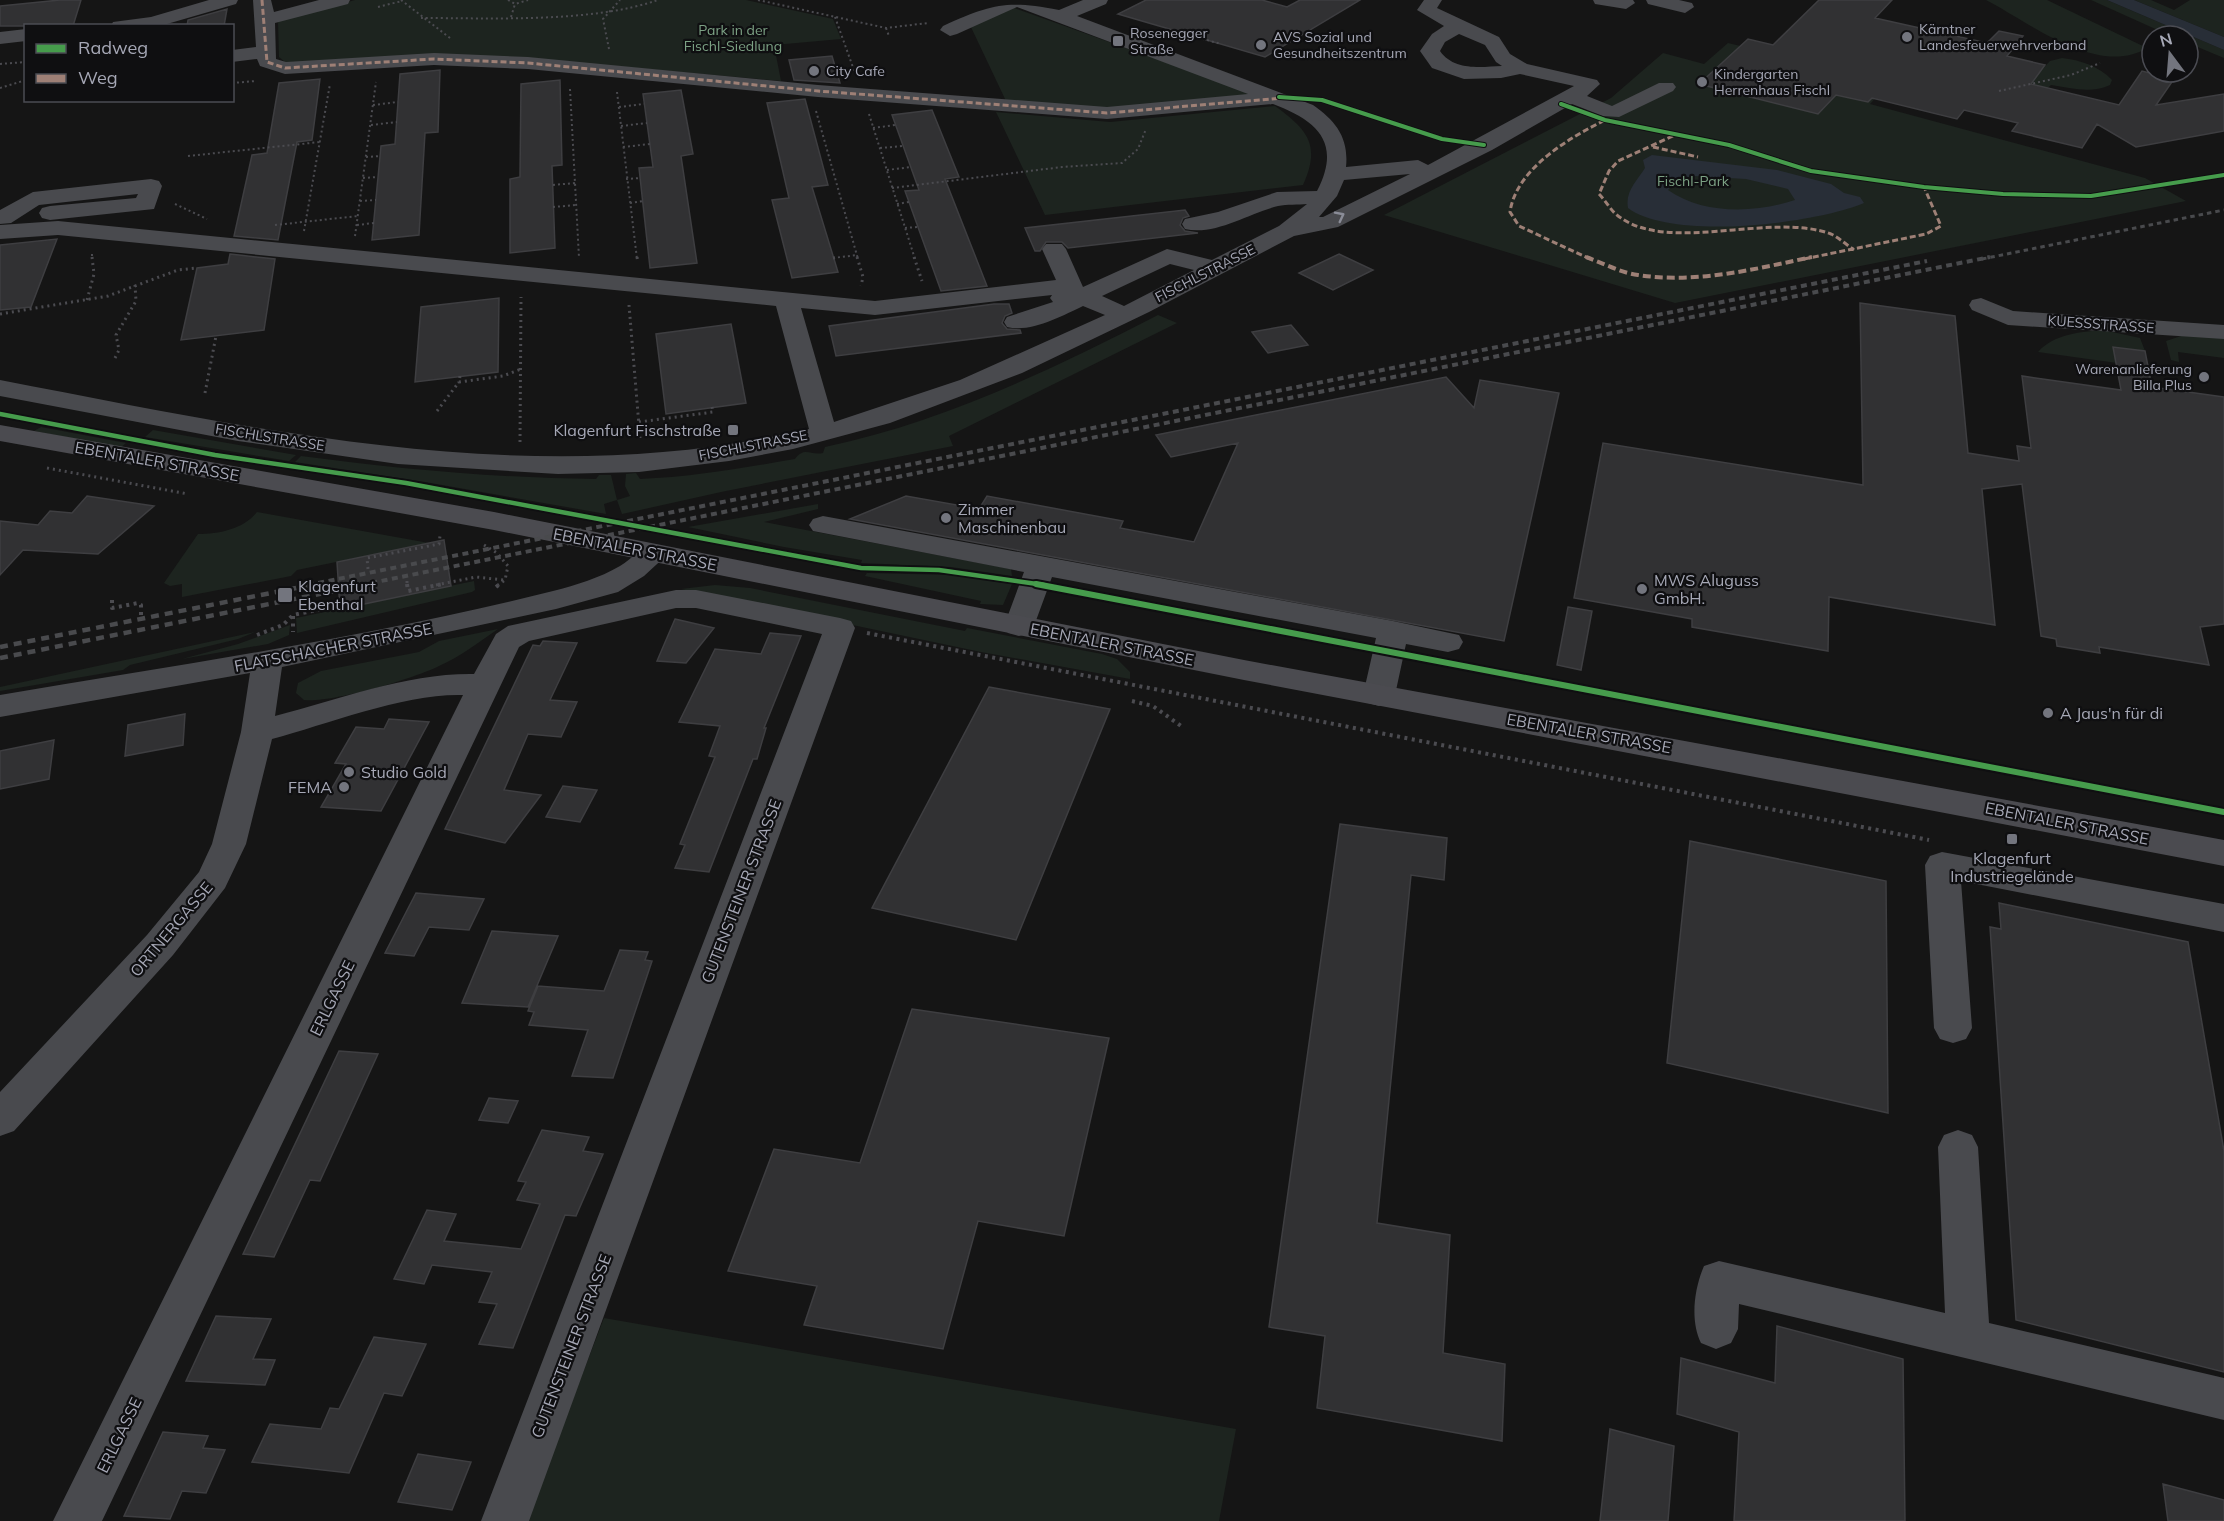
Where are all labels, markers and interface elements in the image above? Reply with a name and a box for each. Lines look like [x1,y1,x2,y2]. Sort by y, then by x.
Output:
place label: Kärntner Landesfeuerwehrverband [1919,20,2086,54]
park label: Park in der Fischl-Siedlung [684,21,782,55]
legend [24,24,234,102]
place label: Rosenegger Straße [1130,24,1208,58]
north arrow [2140,24,2200,84]
place label: AVS Sozial und Gesundheitszentrum [1273,28,1407,62]
text: N [2157,28,2174,51]
marker: Kärntner Landesfeuerwehrverband [1900,30,1914,44]
marker: Rosenegger Straße [1111,34,1125,48]
text: Radweg [78,36,148,59]
marker: AVS Sozial und Gesundheitszentrum [1254,38,1268,52]
place label: City Cafe [826,62,885,80]
marker: City Cafe [807,64,821,78]
place label: Kindergarten Herrenhaus Fischl [1714,65,1830,99]
text: Weg [78,66,118,89]
marker: Kindergarten Herrenhaus Fischl [1695,75,1709,89]
park label: Fischl-Park [1657,172,1730,190]
one-way arrow [1334,212,1345,224]
street label: FISCHLSTRASSE [1152,240,1258,306]
street label: KUESSSTRASSE [2047,311,2155,337]
place label: Warenanlieferung Billa Plus [2075,360,2192,394]
marker: Warenanlieferung Billa Plus [2197,370,2211,384]
street label: FISCHLSTRASSE [214,419,326,455]
place label: Klagenfurt Fischstraße [553,420,721,440]
marker: Klagenfurt Fischstraße [726,423,740,437]
street label: FISCHLSTRASSE [697,426,809,464]
street label: EBENTALER STRASSE [73,437,241,485]
place label: Zimmer Maschinenbau [958,499,1066,537]
marker: Zimmer Maschinenbau [939,511,953,525]
street label: EBENTALER STRASSE [551,523,719,575]
place label: MWS Aluguss GmbH. [1654,570,1759,608]
place label: Klagenfurt Ebenthal [298,576,376,614]
marker: MWS Aluguss GmbH. [1635,582,1649,596]
marker: Klagenfurt Ebenthal [276,586,294,604]
street label: FLATSCHACHER STRASSE [232,618,434,676]
street label: EBENTALER STRASSE [1028,618,1196,670]
place label: A Jaus'n für di [2060,703,2163,723]
marker: A Jaus'n für di [2041,706,2055,720]
street label: EBENTALER STRASSE [1505,709,1673,757]
place label: Studio Gold [361,762,447,782]
marker: Studio Gold [342,765,356,779]
place label: FEMA [288,777,332,797]
marker: FEMA [337,780,351,794]
street label: GUTENSTEINER STRASSE [697,796,785,986]
street label: EBENTALER STRASSE [1983,797,2151,849]
marker: Klagenfurt Industriegelände [2005,832,2019,846]
place label: Klagenfurt Industriegelände [1950,848,2074,886]
street label: ORTNERGASSE [125,877,217,981]
street label: ERLGASSE [305,957,359,1039]
street label: GUTENSTEINER STRASSE [527,1251,615,1441]
street label: ERLGASSE [92,1394,146,1476]

